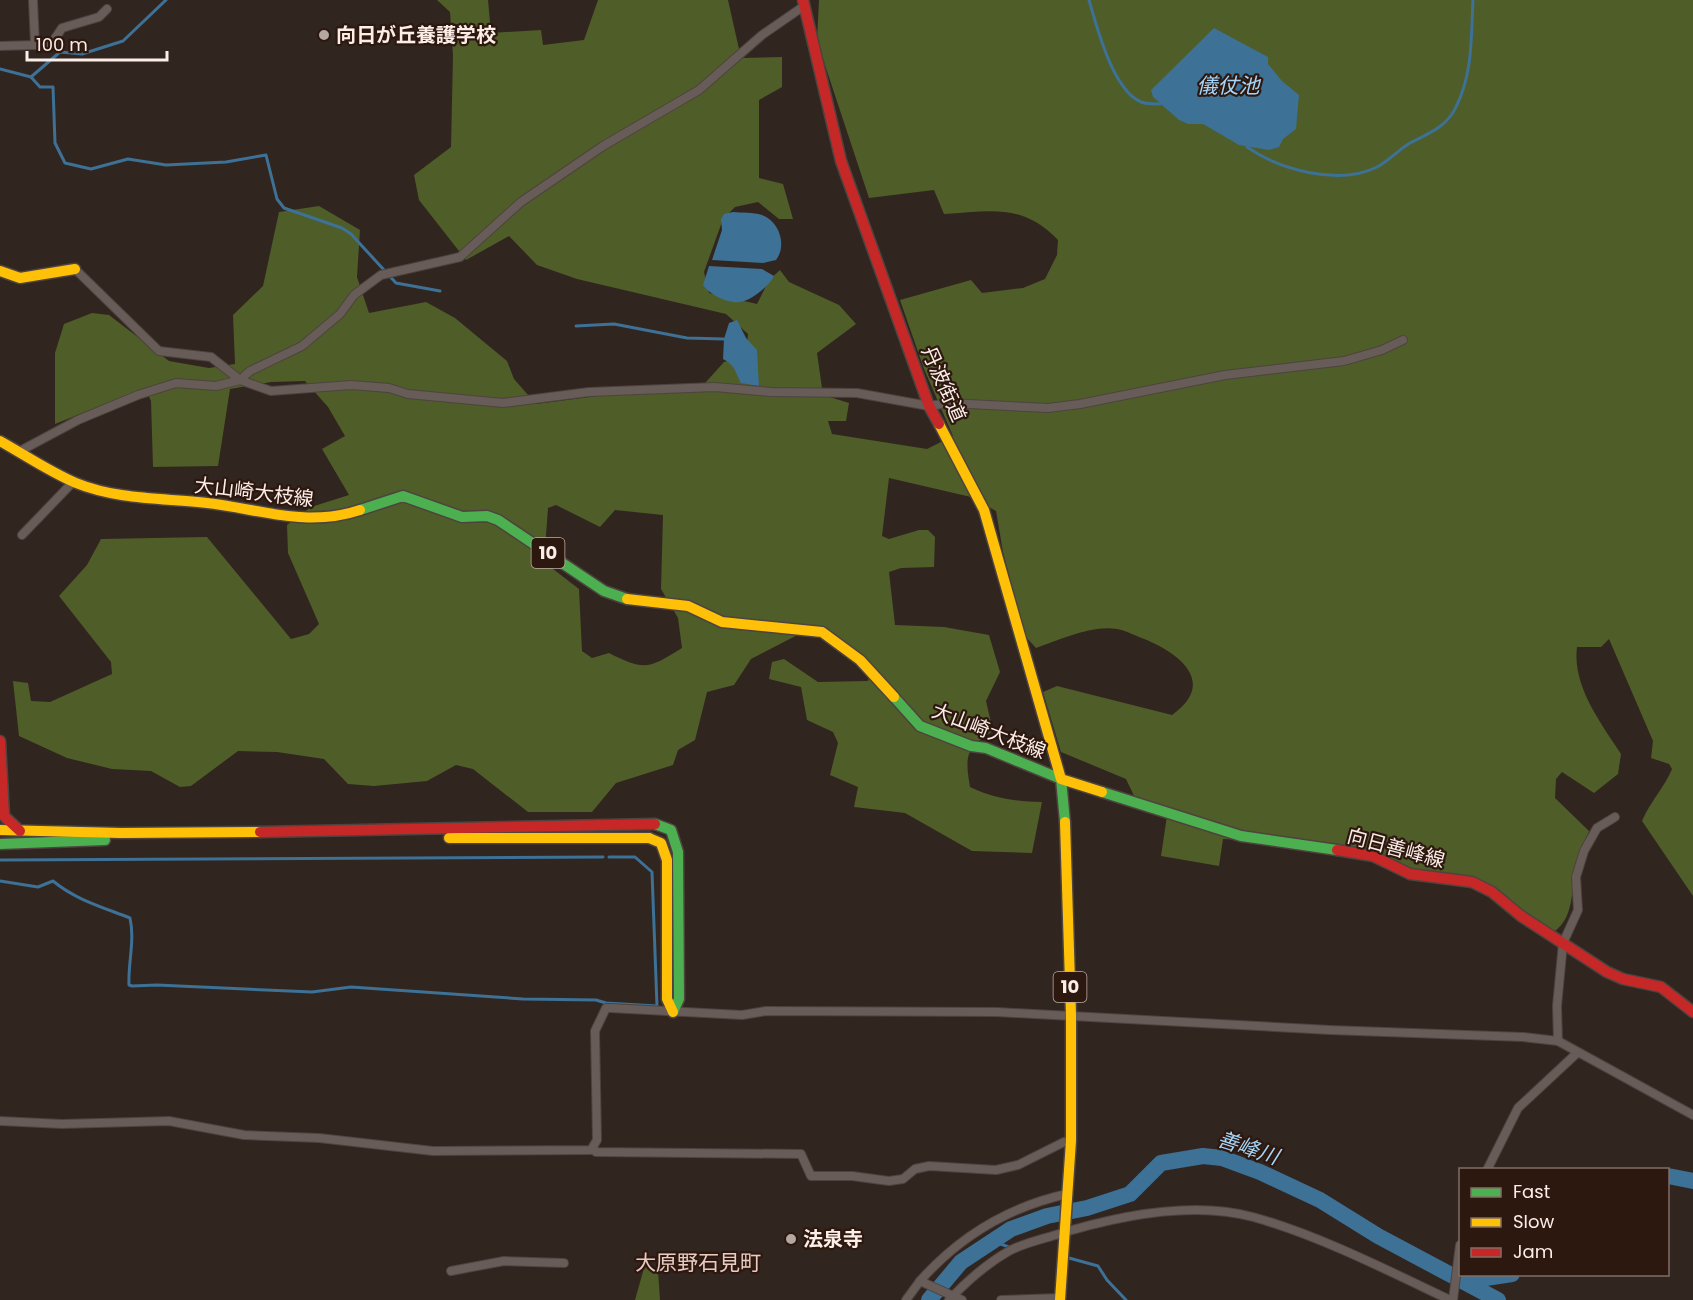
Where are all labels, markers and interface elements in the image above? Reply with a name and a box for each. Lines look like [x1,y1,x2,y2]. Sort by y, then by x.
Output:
place label: 向日が丘養護学校 [336,21,496,49]
scale bar [27,24,166,62]
marker: 向日が丘養護学校 [317,28,331,42]
text: 100 m [36,32,88,57]
water label: 儀仗池 [1197,71,1261,100]
street label: 丹波街道 [915,342,973,426]
street label: 大山崎大枝線 [193,471,315,513]
road number: 10 [532,538,564,568]
street label: 大山崎大枝線 [928,696,1050,766]
street label: 向日善峰線 [1344,822,1448,874]
road number: 10 [1054,972,1086,1002]
water label: 善峰川 [1214,1124,1284,1172]
legend [1459,1168,1669,1276]
text: Fast [1513,1179,1550,1204]
text: Slow [1513,1209,1555,1234]
place label: 法泉寺 [803,1225,863,1253]
marker: 法泉寺 [784,1232,798,1246]
text: Jam [1513,1239,1553,1264]
district label: 大原野石見町 [635,1248,761,1277]

